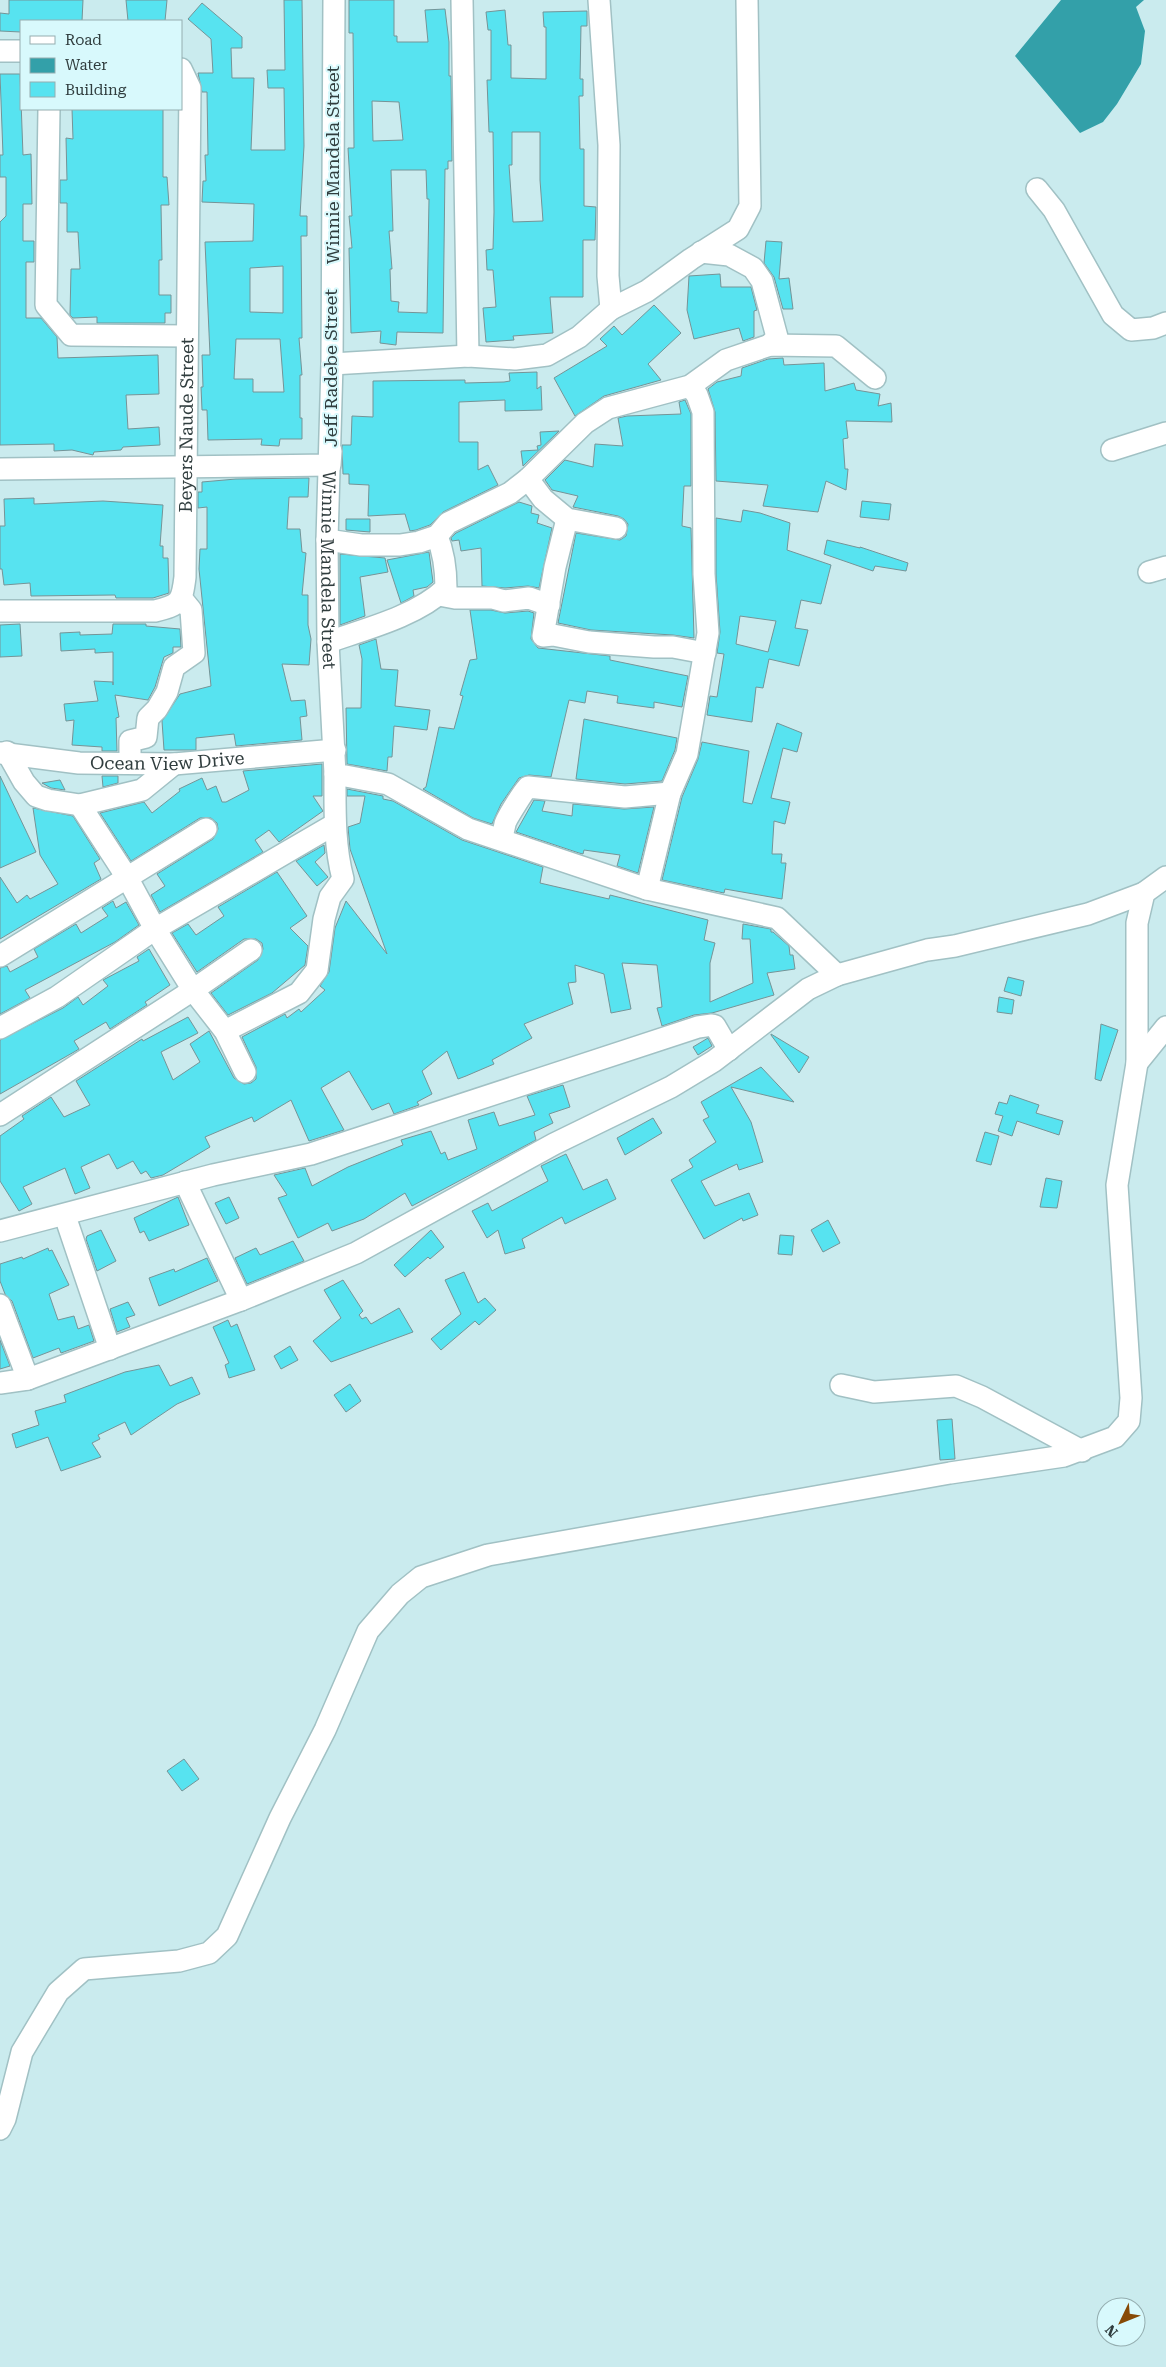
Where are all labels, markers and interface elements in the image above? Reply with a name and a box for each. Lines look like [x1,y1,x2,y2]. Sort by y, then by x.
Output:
legend [20,20,182,110]
text: Road [65,31,102,49]
text: Water [65,56,107,74]
street label: Winnie Mandela Street [322,65,343,264]
text: Building [65,81,127,99]
street label: Jeff Radebe Street [320,289,341,447]
street label: Beyers Naude Street [175,337,197,513]
street label: Winnie Mandela Street [317,470,340,670]
street label: Ocean View Drive [90,747,245,774]
north arrow [1096,2297,1146,2347]
text: N [1102,2321,1121,2340]

